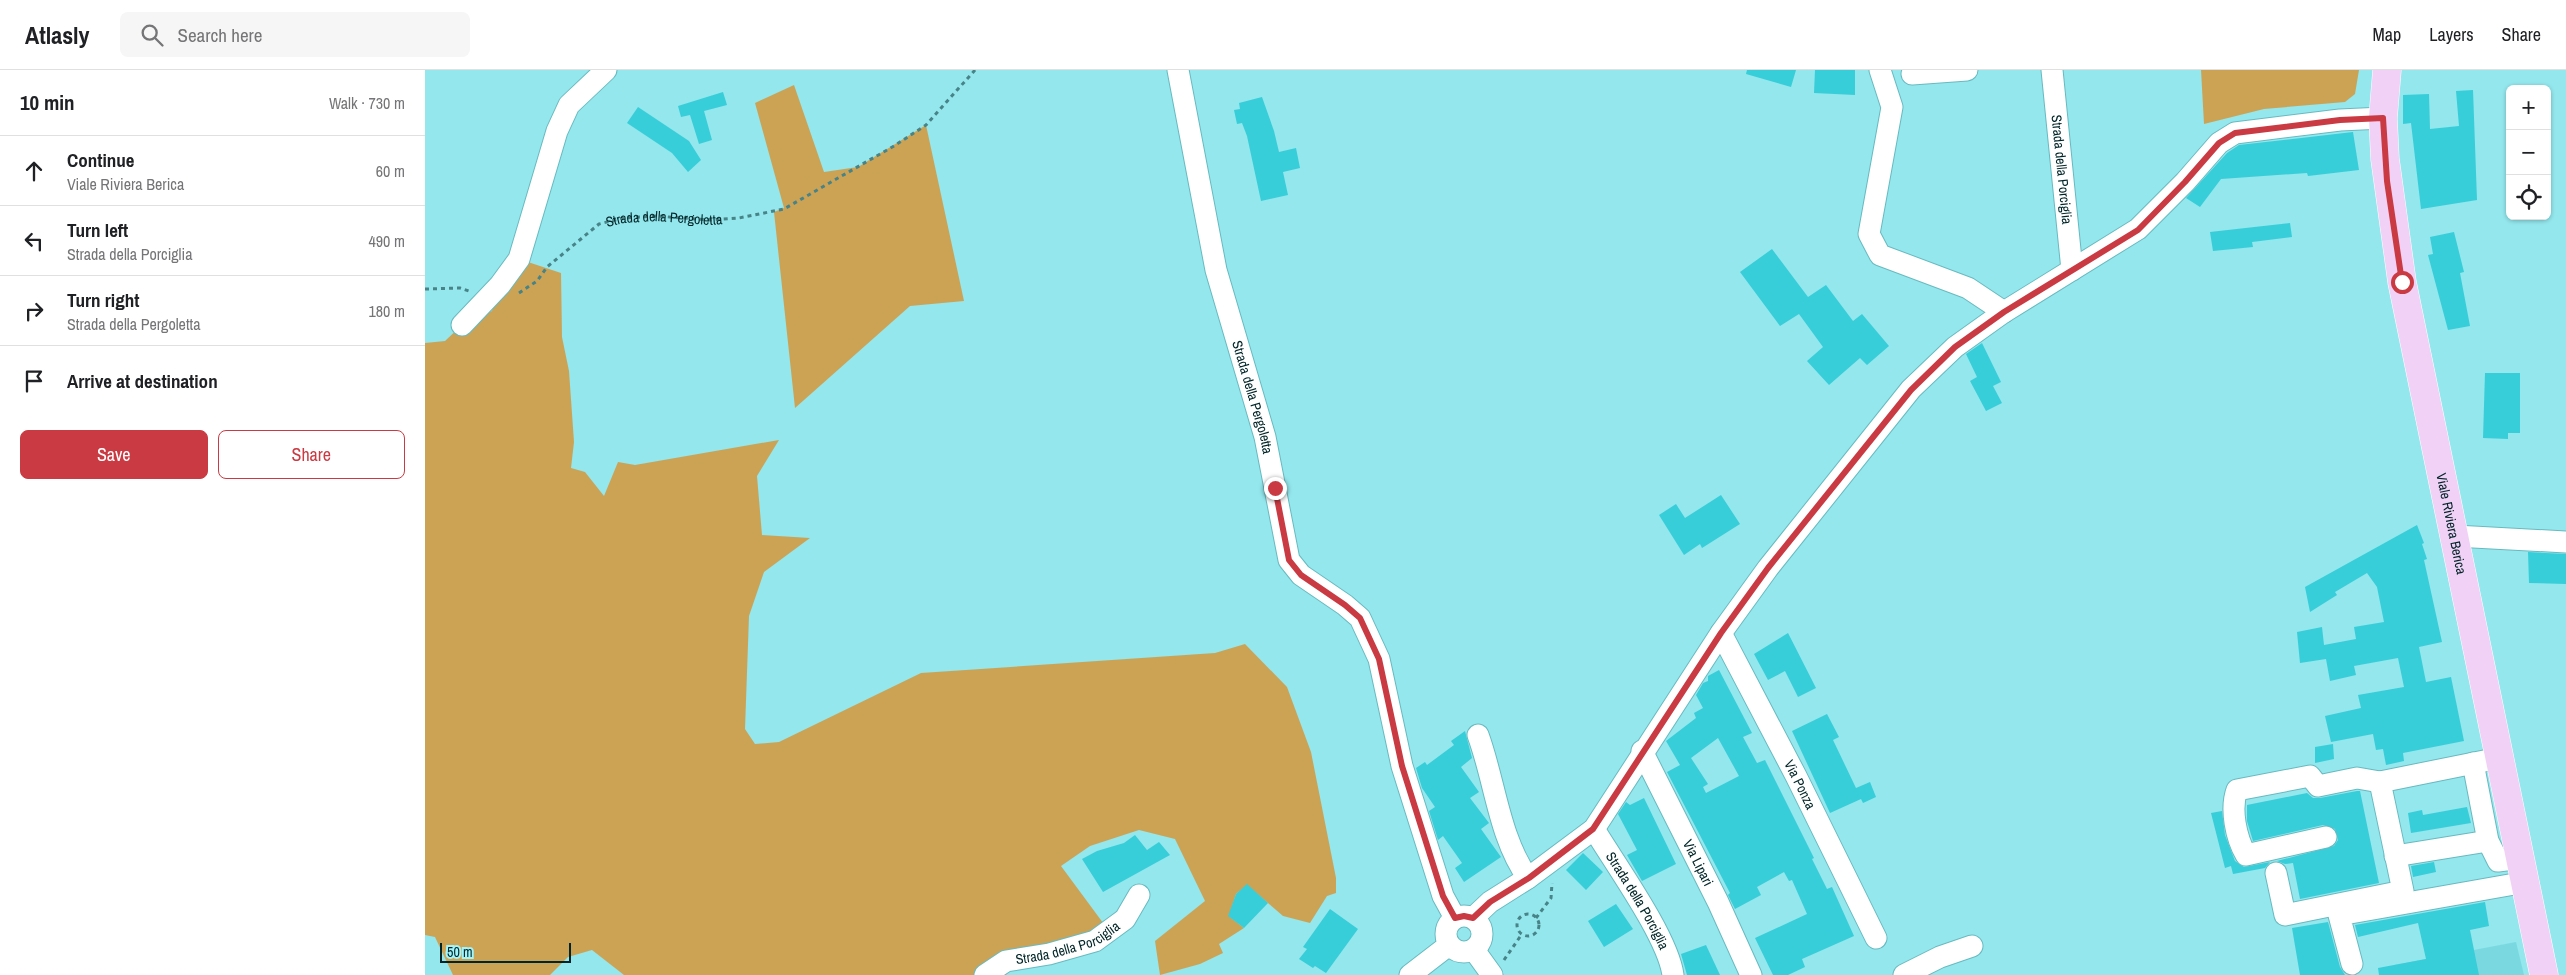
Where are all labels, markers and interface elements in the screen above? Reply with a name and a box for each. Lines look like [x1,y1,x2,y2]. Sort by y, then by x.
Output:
search box [120,12,470,57]
text: Atlasly [25,19,90,51]
icon: search [138,21,166,49]
text: Search here [178,22,262,48]
text: Map [2373,22,2401,47]
text: Layers [2429,22,2474,47]
text: Share [2502,22,2541,47]
map controls [2506,85,2551,220]
button: + [2506,85,2551,130]
text: 10 min [20,88,75,117]
text: Walk · 730 m [329,92,405,114]
street label: Strada della Porciglia [2048,114,2076,226]
button: − [2506,130,2551,175]
text: Continue [67,147,135,173]
icon: ahead [20,157,48,185]
text: 60 m [376,160,405,182]
text: Viale Riviera Berica [67,173,184,195]
button: locate [2506,175,2551,220]
street label: Strada della Pergoletta [604,207,723,231]
text: Turn left [67,217,128,243]
icon: left [20,227,48,255]
text: 490 m [369,230,405,252]
text: Strada della Porciglia [67,243,192,265]
route start [2391,271,2414,294]
text: Turn right [67,287,139,313]
icon: right [20,297,48,325]
text: 180 m [369,300,405,322]
text: Strada della Pergoletta [67,313,200,335]
street label: Strada della Pergoletta [1228,338,1277,456]
icon: arrive [20,367,48,395]
text: Arrive at destination [67,368,218,394]
button: Save [20,430,208,479]
button: Share [218,430,405,479]
street label: Viale Riviera Berica [2432,471,2471,576]
route end [1264,477,1287,500]
street label: Via Ponza [1780,757,1820,813]
street label: Via Lipari [1679,836,1717,889]
street label: Strada della Porciglia [1602,848,1673,953]
street label: Strada della Porciglia [1014,917,1124,968]
scale bar [440,940,571,963]
text: 50 m [447,943,473,961]

